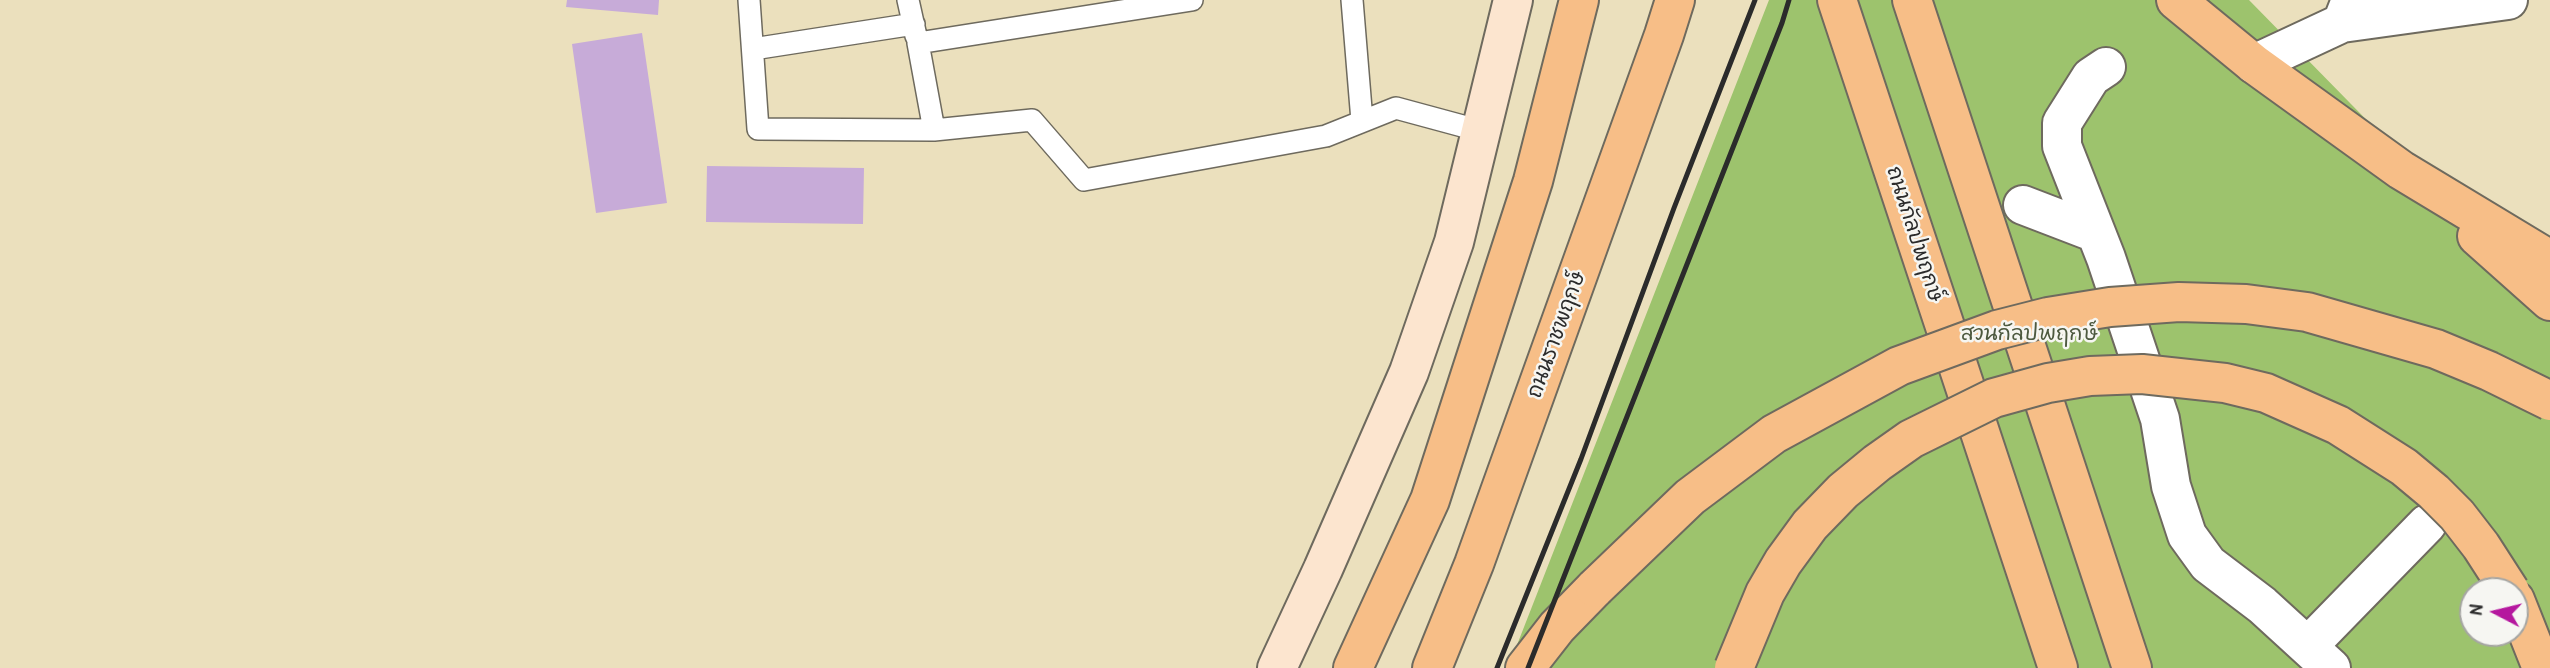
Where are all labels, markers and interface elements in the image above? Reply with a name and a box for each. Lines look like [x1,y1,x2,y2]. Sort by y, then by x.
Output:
street label: ถนนกัลปพฤกษ์ [1880,163,1948,305]
street label: ถนนราชพฤกษ์ [1522,268,1592,402]
park label: สวนกัลปพฤกษ์ [1961,321,2097,347]
north arrow [2459,577,2529,647]
text: N [2462,603,2489,616]

